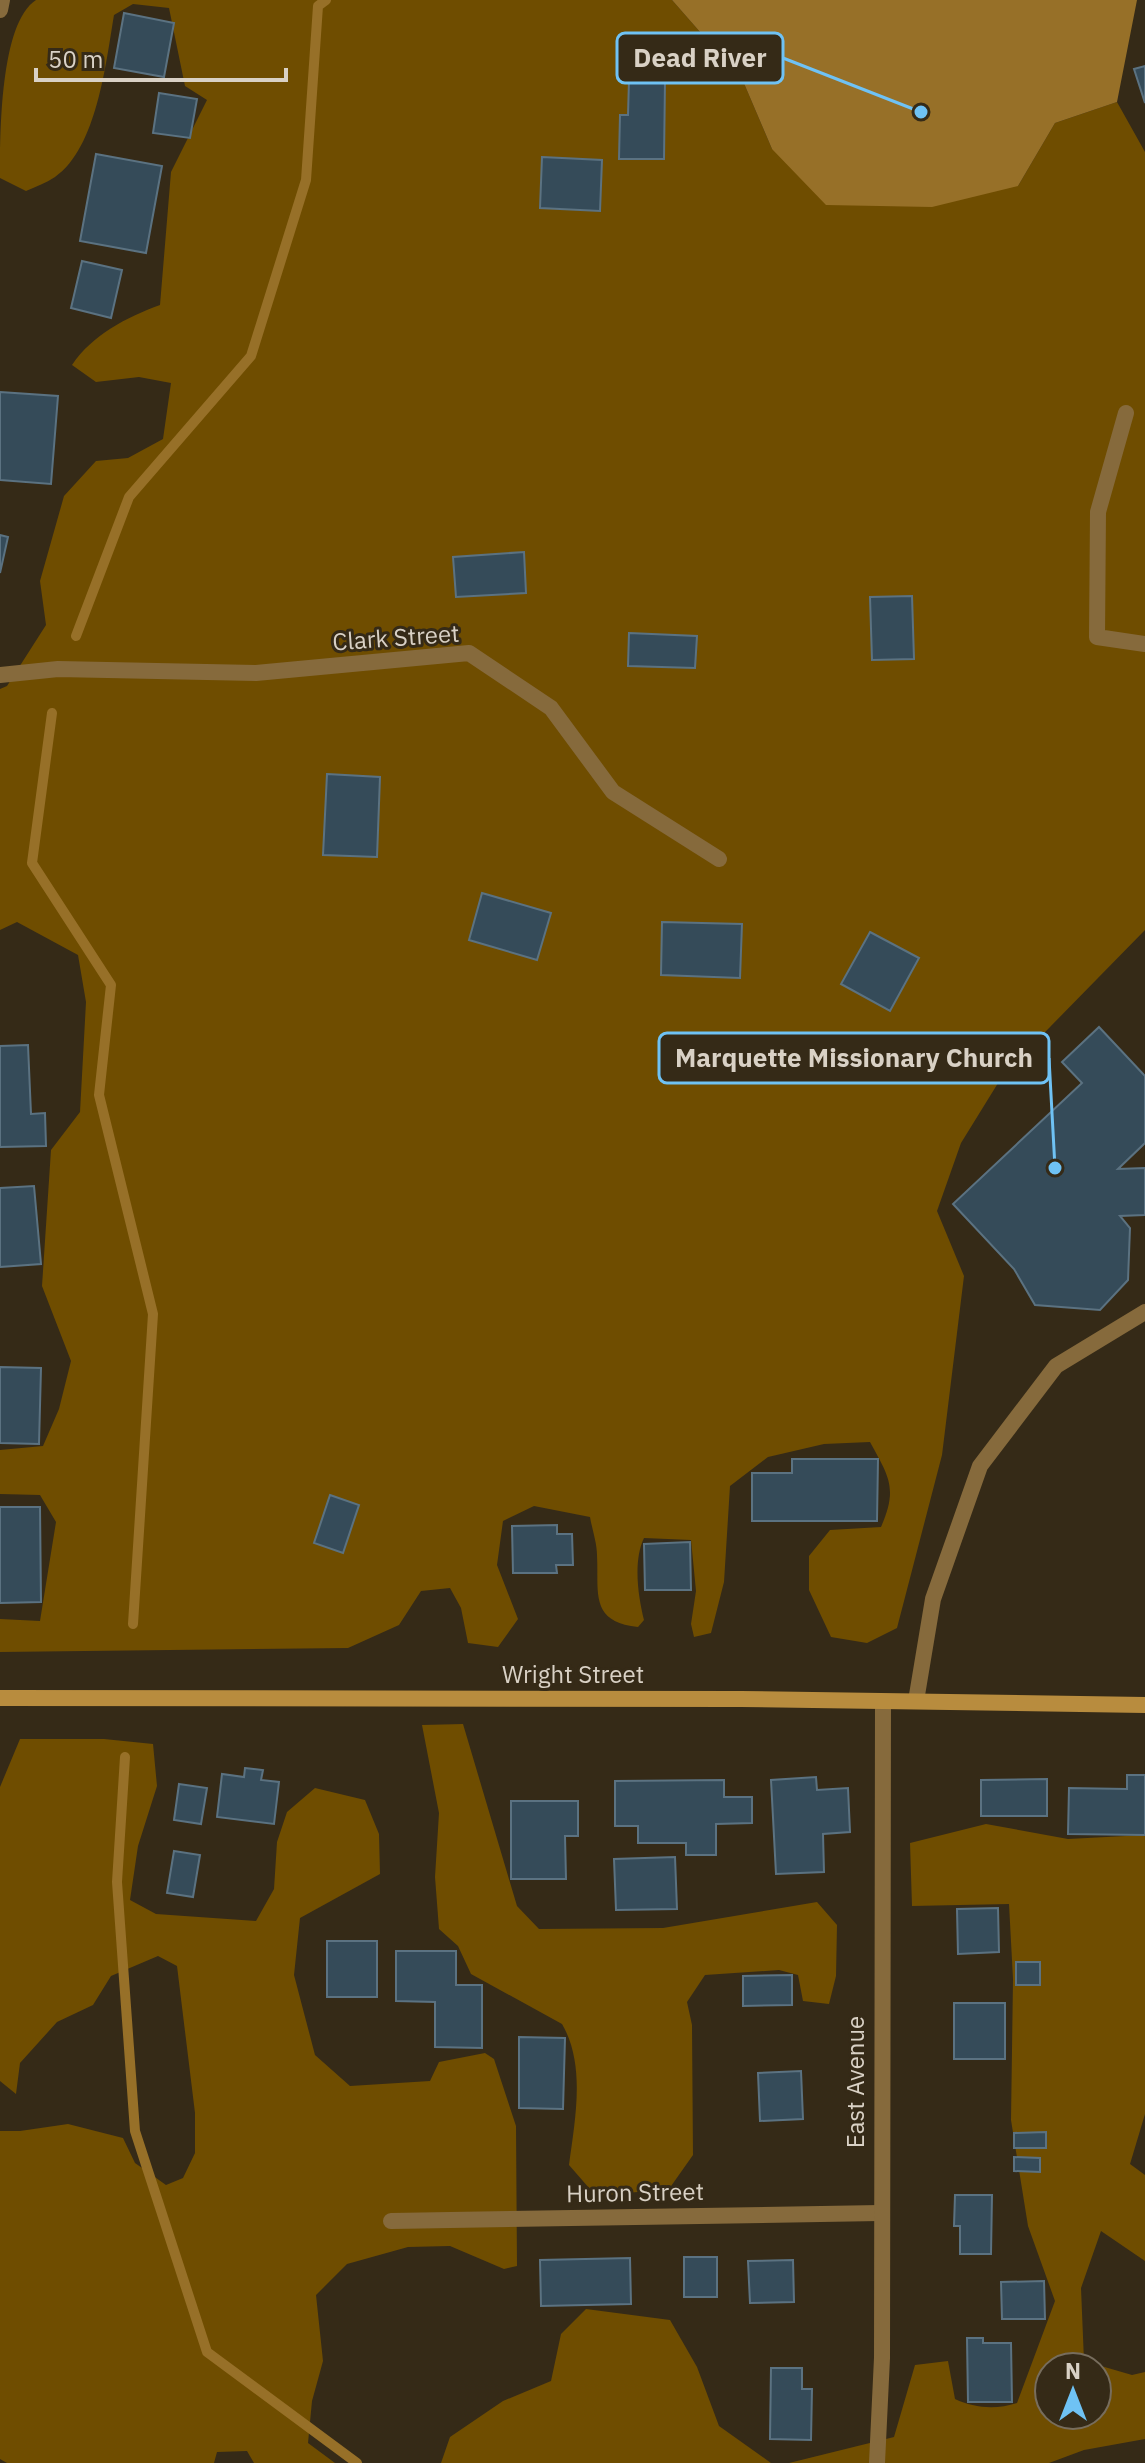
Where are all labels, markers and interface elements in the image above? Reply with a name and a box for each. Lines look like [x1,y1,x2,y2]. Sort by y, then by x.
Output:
scale bar [36,32,286,82]
callout: Dead River [617,33,783,83]
text: Dead River [633,40,767,74]
text: 50 m [48,43,103,75]
street label: Clark Street [331,617,460,657]
callout: Marquette Missionary Church [659,1033,1049,1083]
text: Marquette Missionary Church [675,1040,1033,1074]
street label: Wright Street [502,1658,644,1690]
street label: East Avenue [839,2016,871,2148]
street label: Huron Street [566,2175,704,2209]
north arrow [1033,2351,1113,2431]
text: N [1065,2356,1081,2385]

